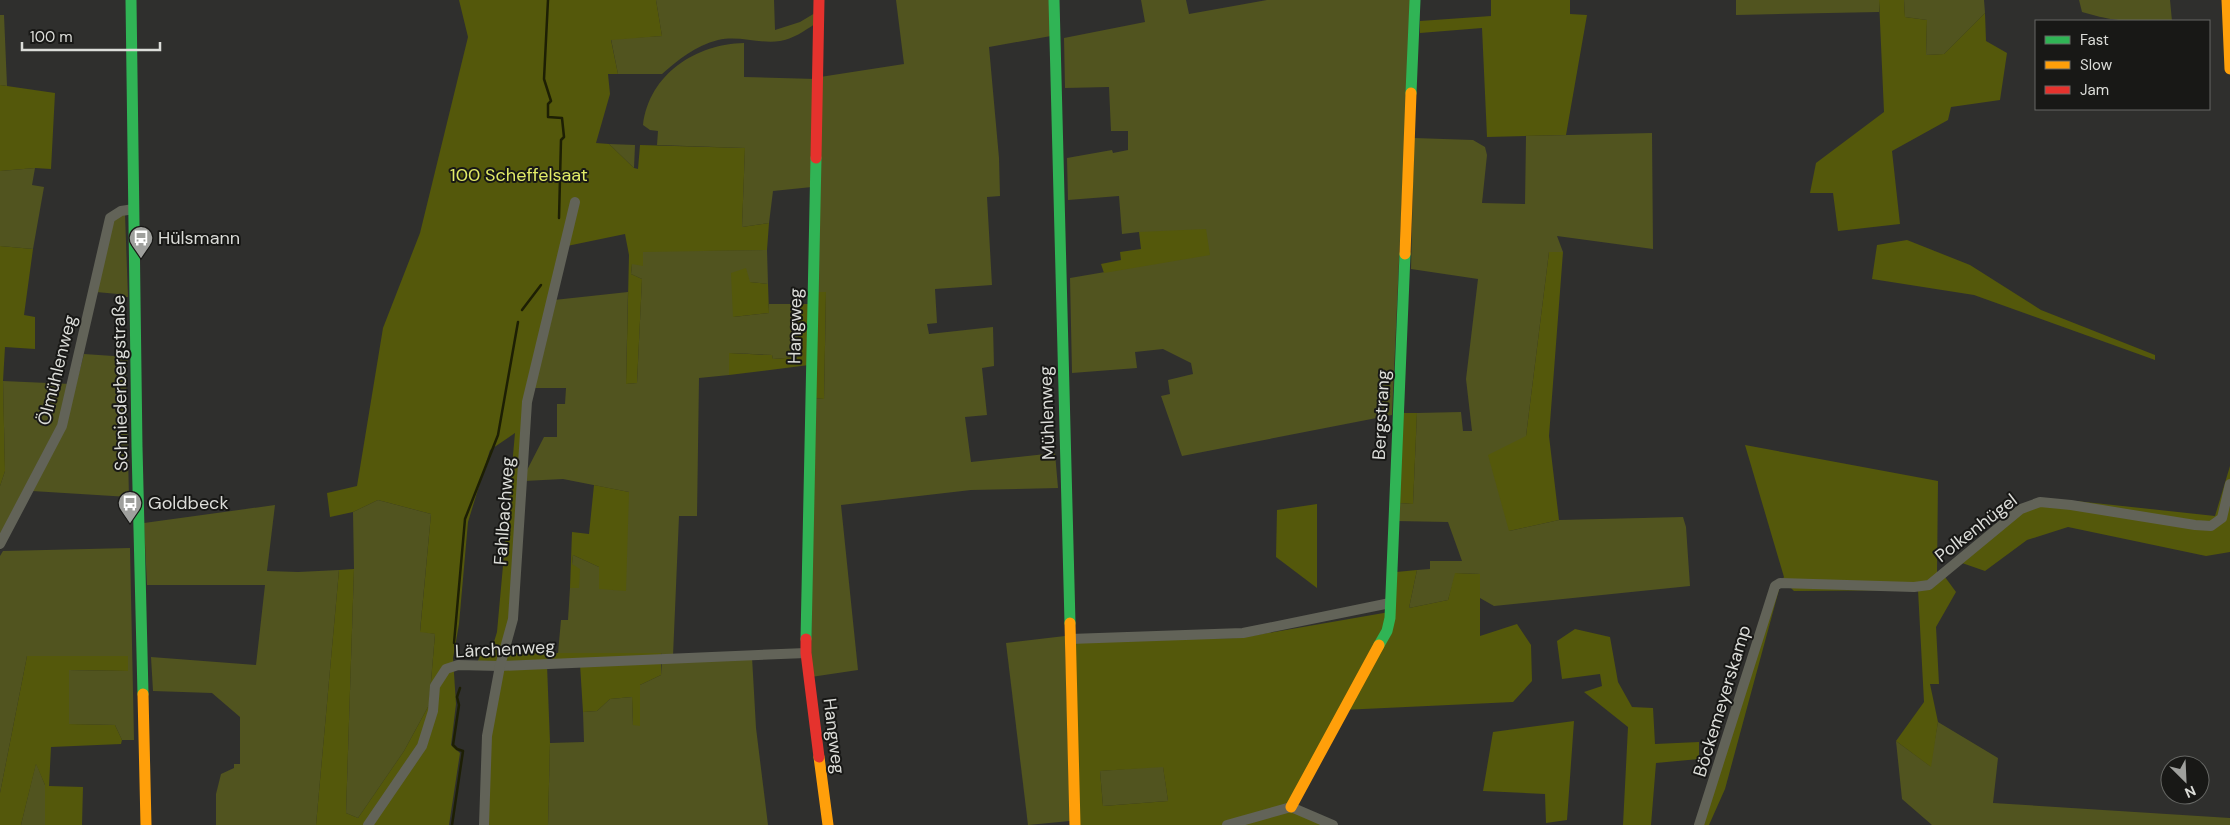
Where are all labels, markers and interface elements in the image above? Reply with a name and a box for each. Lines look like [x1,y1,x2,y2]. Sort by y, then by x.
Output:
scale bar [22,20,160,52]
legend [2035,20,2210,110]
text: 100 m [30,27,73,47]
text: Fast [2080,30,2109,50]
text: Slow [2080,55,2113,75]
text: Jam [2080,80,2109,100]
park label: 100 Scheffelsaat [450,163,588,187]
bus stop icon: Hülsmann [128,225,154,259]
place label: Hülsmann [158,226,240,250]
street label: Hangweg [782,288,808,364]
street label: Schniederbergstraße [106,295,134,471]
street label: Ölmühlenweg [32,312,82,428]
street label: Mühlenweg [1033,366,1061,460]
street label: Bergstrang [1367,369,1395,461]
street label: Fahlbachweg [488,456,520,566]
street label: Polkenhügel [1930,488,2022,568]
bus stop icon: Goldbeck [117,490,143,524]
place label: Goldbeck [148,491,228,515]
street label: Böckemeyerskamp [1687,622,1757,780]
street label: Lärchenweg [454,634,556,664]
street label: Hangweg [817,697,851,775]
north arrow [2160,755,2210,805]
text: N [2182,782,2199,802]

